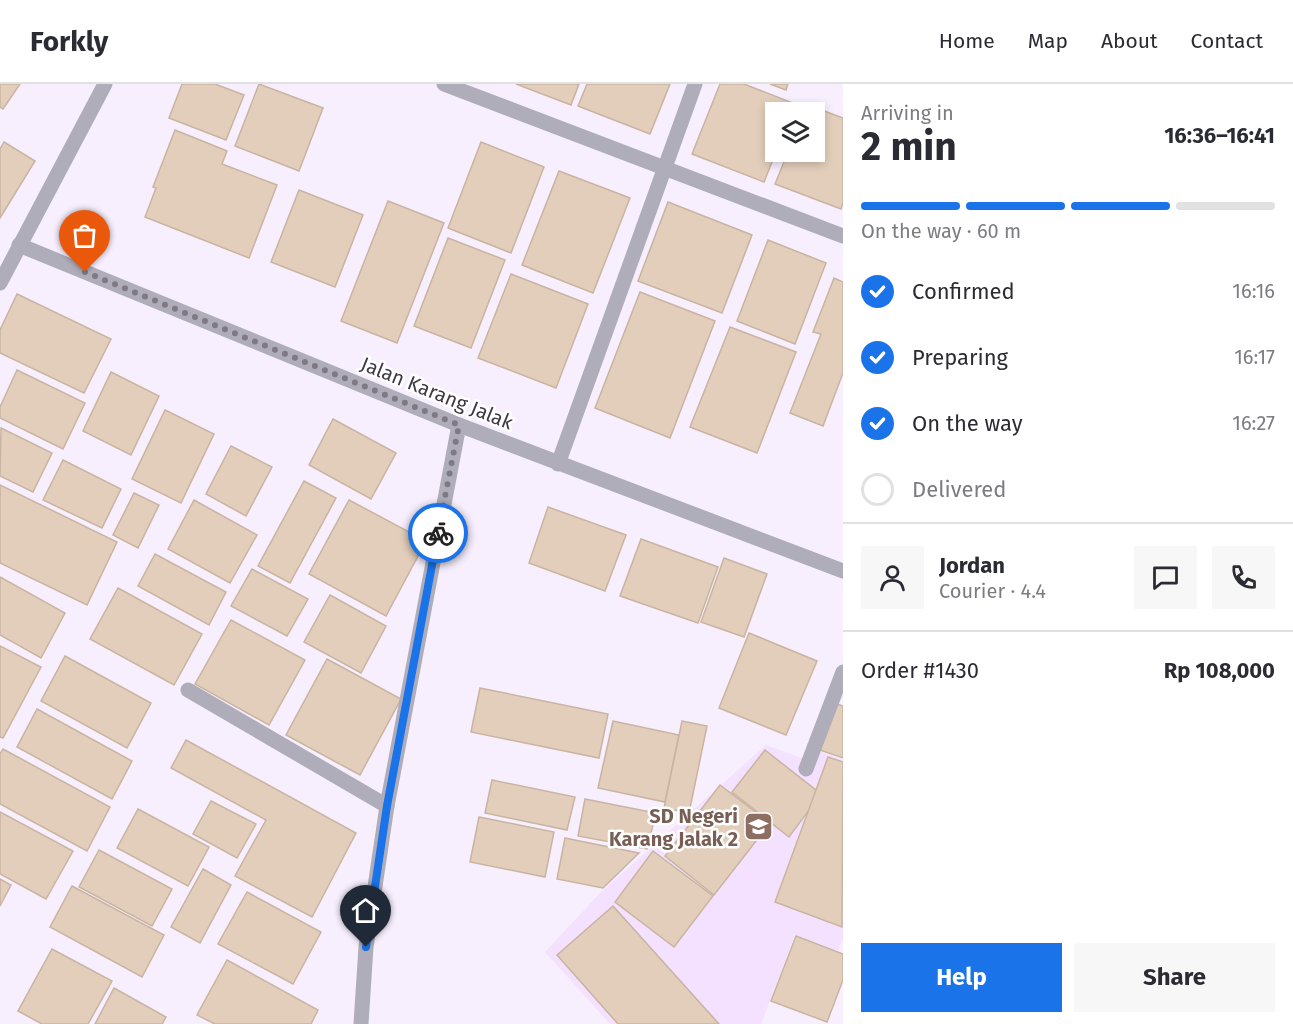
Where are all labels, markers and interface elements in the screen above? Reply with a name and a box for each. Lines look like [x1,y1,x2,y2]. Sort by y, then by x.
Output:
text: Forkly [30,25,108,58]
text: Home [939,28,995,54]
text: Map [1028,28,1068,54]
text: About [1101,28,1158,54]
text: Contact [1191,28,1263,54]
text: Arriving in [861,101,954,125]
map controls [765,102,825,162]
button: layers [765,102,825,162]
text: 16:36–16:41 [1164,122,1275,149]
text: 2 min [861,124,957,170]
pin [59,210,110,272]
icon: bag [68,219,101,252]
text: On the way · 60 m [861,219,1021,243]
icon: check [861,275,894,308]
text: Confirmed [912,278,1015,305]
text: 16:16 [1232,279,1275,303]
icon: check [861,341,894,374]
text: Preparing [912,344,1008,371]
text: 16:17 [1234,345,1275,369]
street label: Jalan Karang Jalak [357,352,517,435]
icon: check [861,407,894,440]
text: On the way [912,410,1023,437]
text: 16:27 [1232,411,1275,435]
text: Delivered [912,476,1007,503]
courier [408,503,468,563]
icon: bike [422,517,455,550]
button: person [861,546,924,609]
button: chat [1134,546,1197,609]
button: phone [1212,546,1275,609]
text: Jordan [939,552,1005,579]
text: Courier · 4.4 [939,579,1046,603]
text: Order #1430 [861,657,979,684]
text: Rp 108,000 [1164,657,1275,684]
place label: SD Negeri Karang Jalak 2 [609,804,738,851]
school or university icon: SD Negeri Karang Jalak 2 [743,811,775,843]
pin [340,885,391,947]
icon: home [349,894,382,927]
button: Help [861,943,1062,1012]
button: Share [1074,943,1275,1012]

